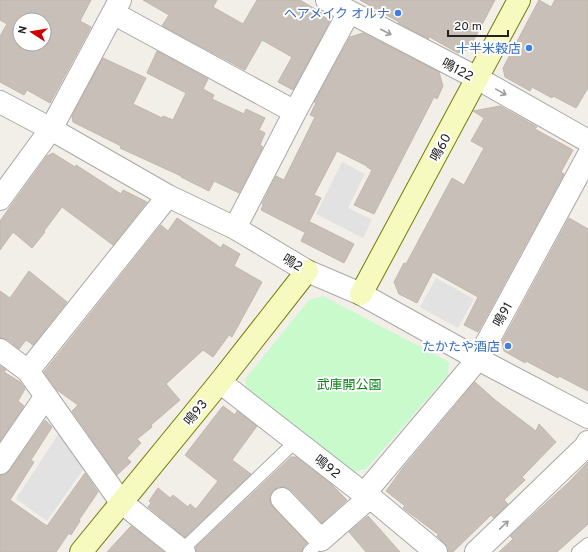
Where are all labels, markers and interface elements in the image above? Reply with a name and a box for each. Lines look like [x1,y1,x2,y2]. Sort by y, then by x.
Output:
place label: ヘアメイク オルナ [284,7,390,23]
marker: ヘアメイク オルナ [393,8,403,18]
north arrow [12,12,52,52]
scale bar [448,12,508,38]
text: 20 m [454,19,482,35]
text: N [16,25,31,35]
one-way arrow [380,28,392,36]
place label: 十半米穀店 [456,42,521,58]
marker: 十半米穀店 [524,43,534,53]
street label: 鳴122 [438,55,476,86]
one-way arrow [495,89,507,97]
street label: 鳴60 [427,131,456,165]
street label: 鳴2 [279,251,306,276]
street label: 鳴91 [490,299,517,330]
place label: たかたや酒店 [422,340,500,356]
marker: たかたや酒店 [503,341,513,351]
park label: 武庫開公園 [316,378,382,394]
street label: 鳴93 [181,396,212,429]
street label: 鳴92 [311,452,344,483]
one-way arrow [499,520,509,530]

